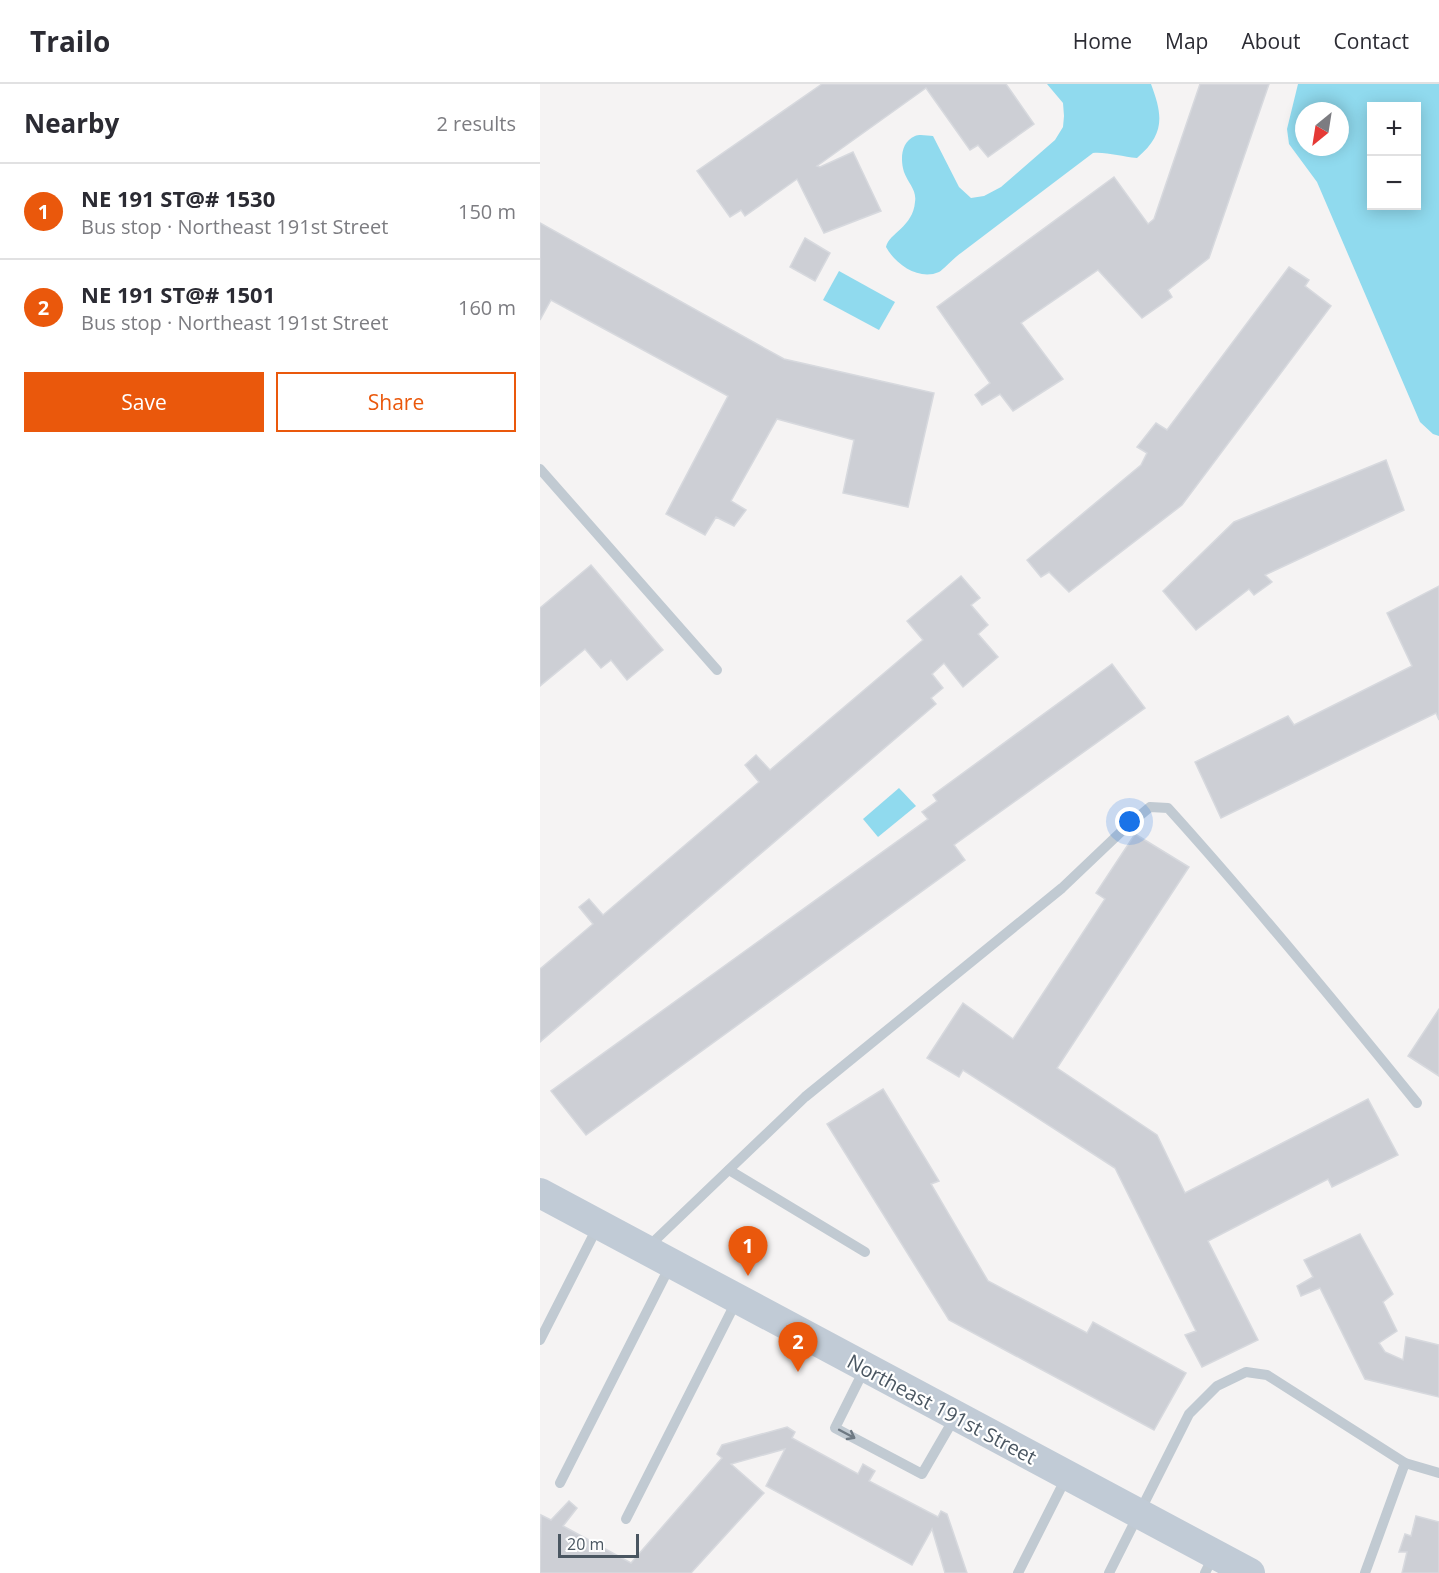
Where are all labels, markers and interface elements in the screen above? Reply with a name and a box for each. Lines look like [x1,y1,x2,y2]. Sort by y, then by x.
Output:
text: Trailo [30,22,110,60]
text: Home [1073,27,1132,55]
text: Map [1165,27,1208,55]
text: About [1241,27,1301,55]
text: Contact [1334,27,1409,55]
north arrow [1295,102,1349,156]
map controls [1367,102,1421,210]
button: + [1367,102,1421,156]
text: Nearby [24,105,119,141]
text: 2 results [436,110,516,137]
button: − [1367,156,1421,210]
text: NE 191 ST@# 1530 [81,183,275,213]
text: 1 [38,198,49,225]
text: 150 m [458,198,516,225]
text: Bus stop · Northeast 191st Street [81,213,388,240]
text: NE 191 ST@# 1501 [81,279,275,309]
text: 2 [38,294,49,321]
text: 160 m [458,294,516,321]
text: Bus stop · Northeast 191st Street [81,309,388,336]
button: Save [24,372,264,432]
button: Share [276,372,516,432]
your location [1115,807,1144,836]
pin: 1 [728,1226,768,1276]
pin: 2 [778,1322,818,1372]
street label: Northeast 191st Street [843,1348,1041,1470]
one-way arrow [837,1429,855,1440]
scale bar [558,1531,639,1558]
text: 20 m [567,1533,604,1555]

